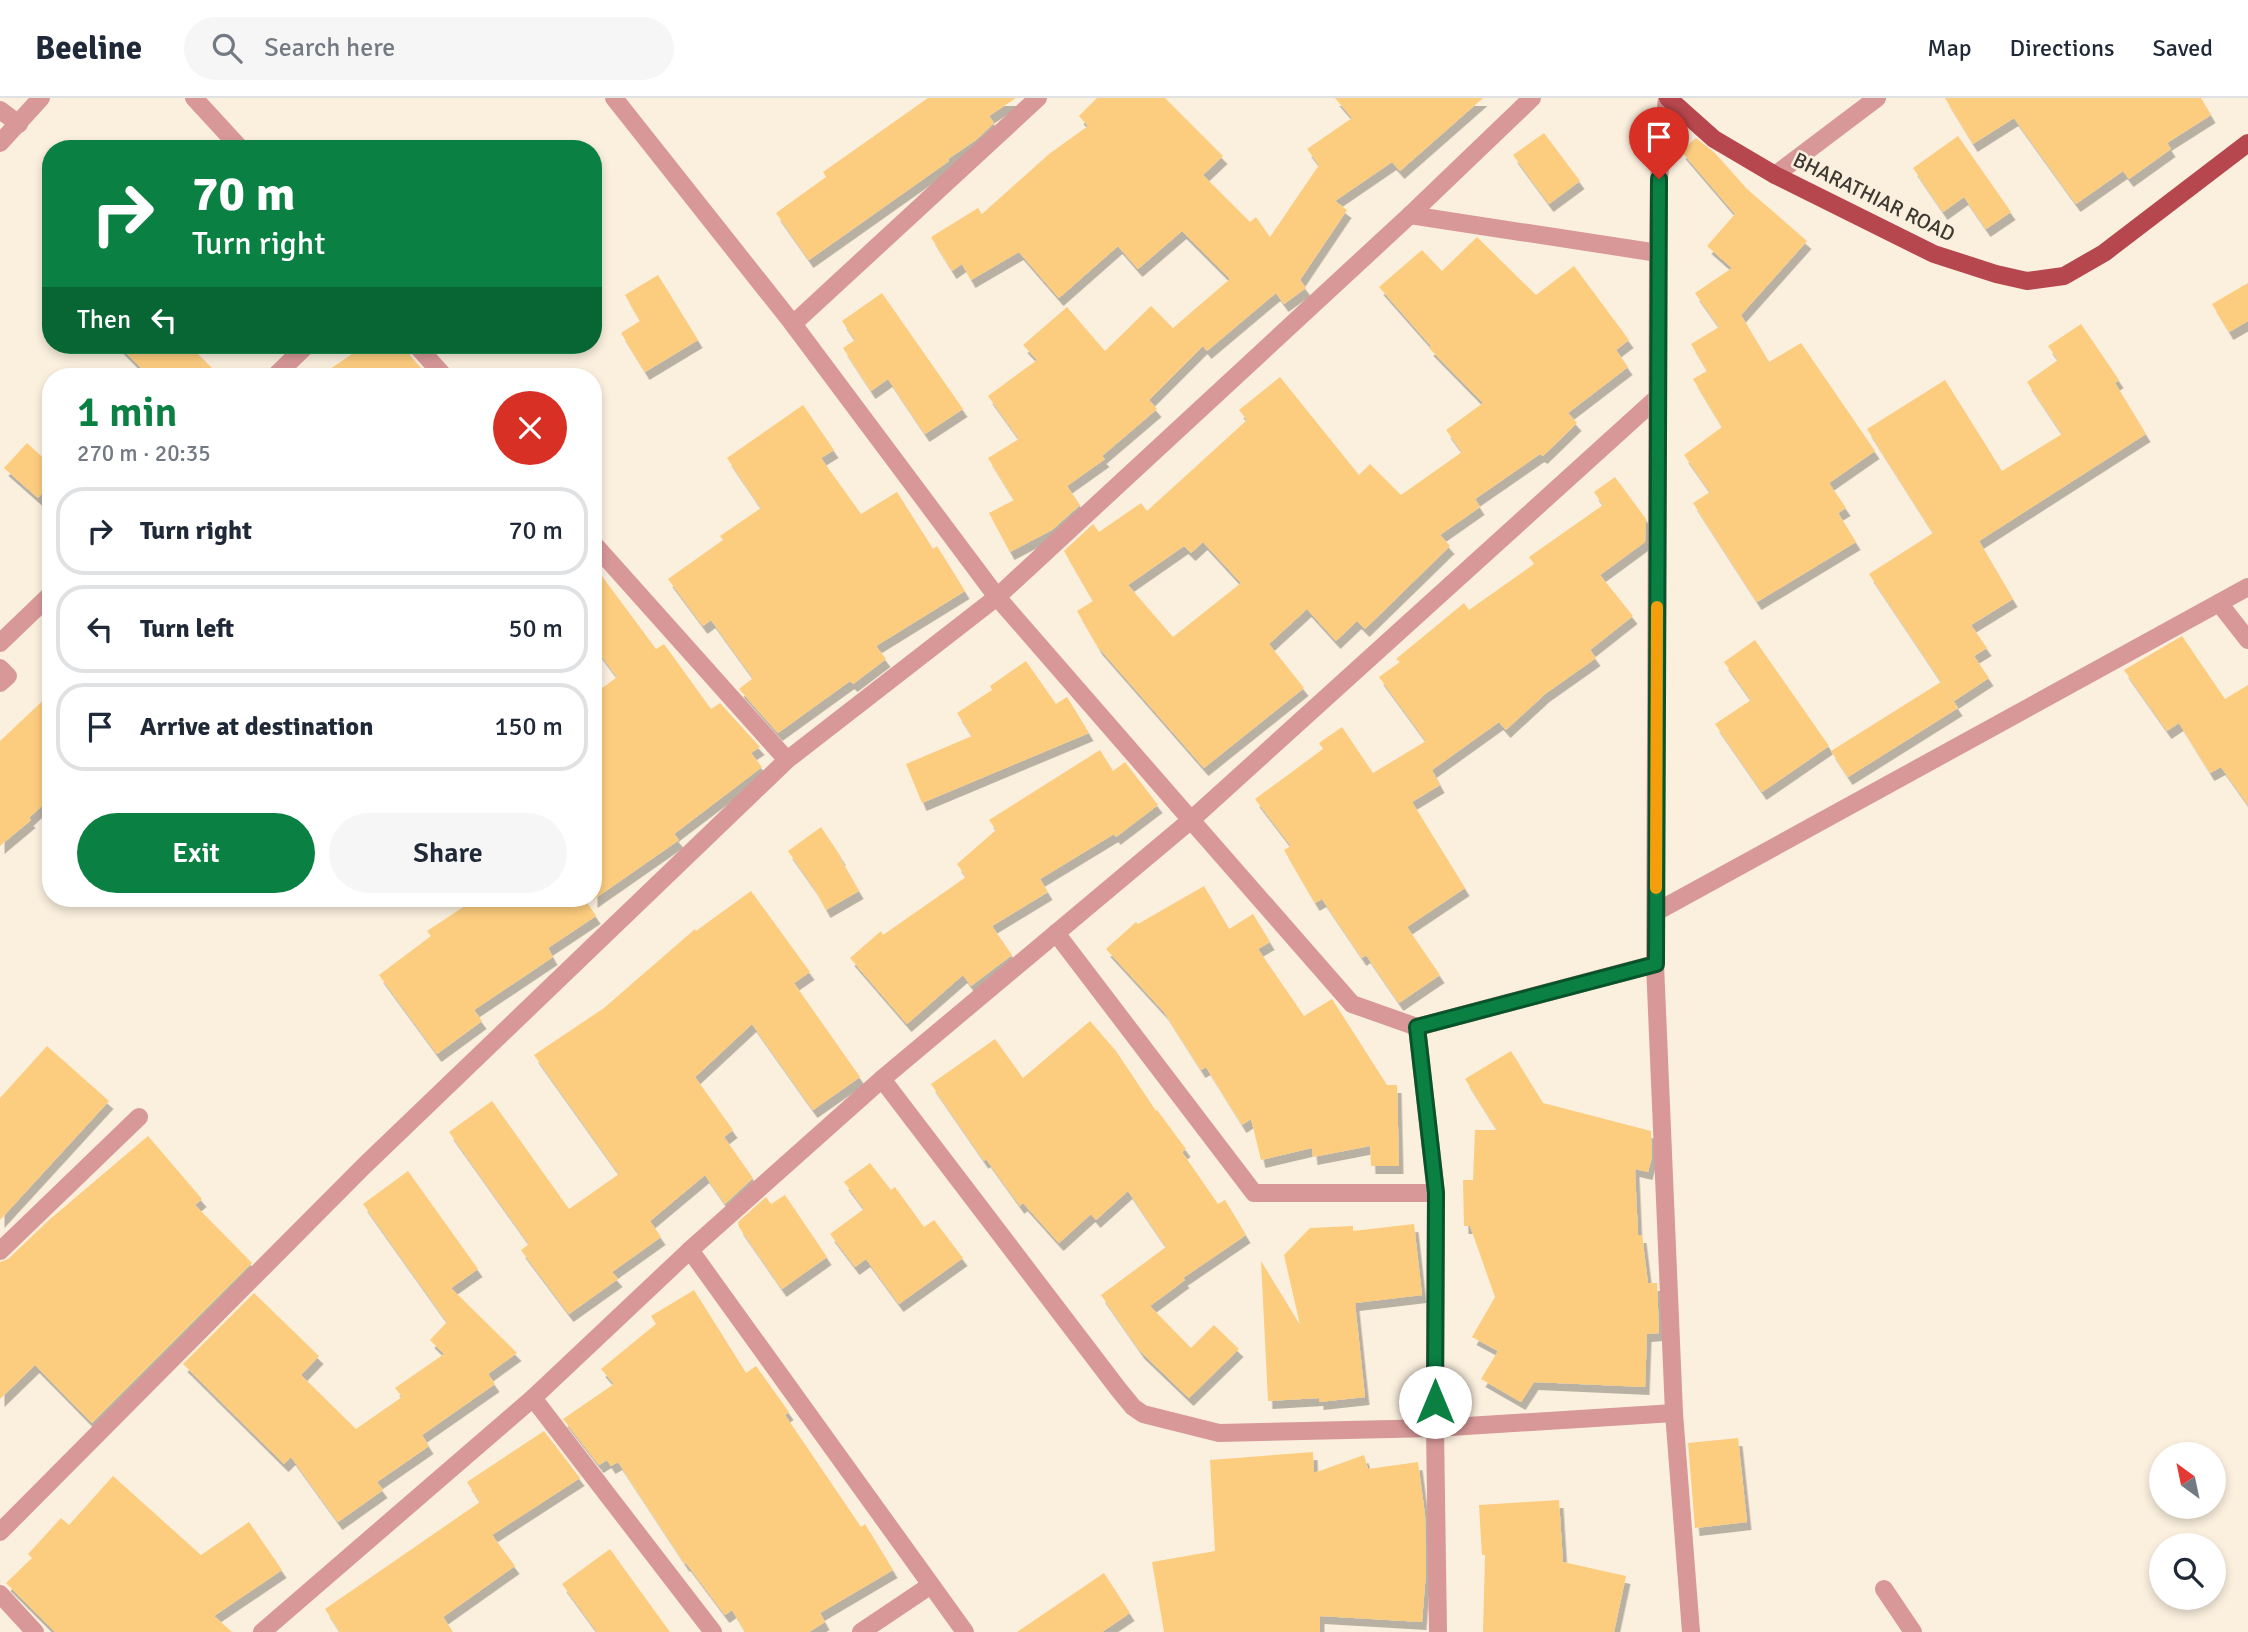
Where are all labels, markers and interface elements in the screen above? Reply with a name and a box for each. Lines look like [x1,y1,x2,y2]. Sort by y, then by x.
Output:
search box [184,17,674,80]
text: Beeline [35,28,142,69]
icon: search [208,29,246,67]
text: Search here [264,32,395,64]
text: Map [1927,33,1972,63]
text: Directions [2010,33,2115,63]
text: Saved [2153,33,2213,63]
pin [1629,107,1689,179]
icon: arrive [1640,118,1678,156]
street label: BHARATHIAR ROAD [1789,147,1959,247]
text: 70 m [192,164,295,224]
icon: right [77,168,168,259]
text: Turn right [192,224,325,263]
icon: left [145,301,183,339]
text: Then [77,304,131,336]
text: 1 min [77,387,178,438]
button: close [493,391,567,465]
text: 270 m · 20:35 [77,439,211,468]
icon: right [81,512,119,550]
text: Turn right [140,515,252,547]
text: 70 m [508,515,563,547]
icon: left [81,610,119,648]
text: Turn left [140,613,234,645]
text: 50 m [508,613,563,645]
icon: arrive [81,708,119,746]
text: Arrive at destination [140,711,373,743]
text: 150 m [494,711,563,743]
button: Exit [77,813,315,893]
button: Share [329,813,567,893]
position arrow [1398,1365,1472,1439]
north arrow [2149,1442,2226,1519]
map controls [2149,1442,2226,1610]
button: search [2149,1533,2226,1610]

